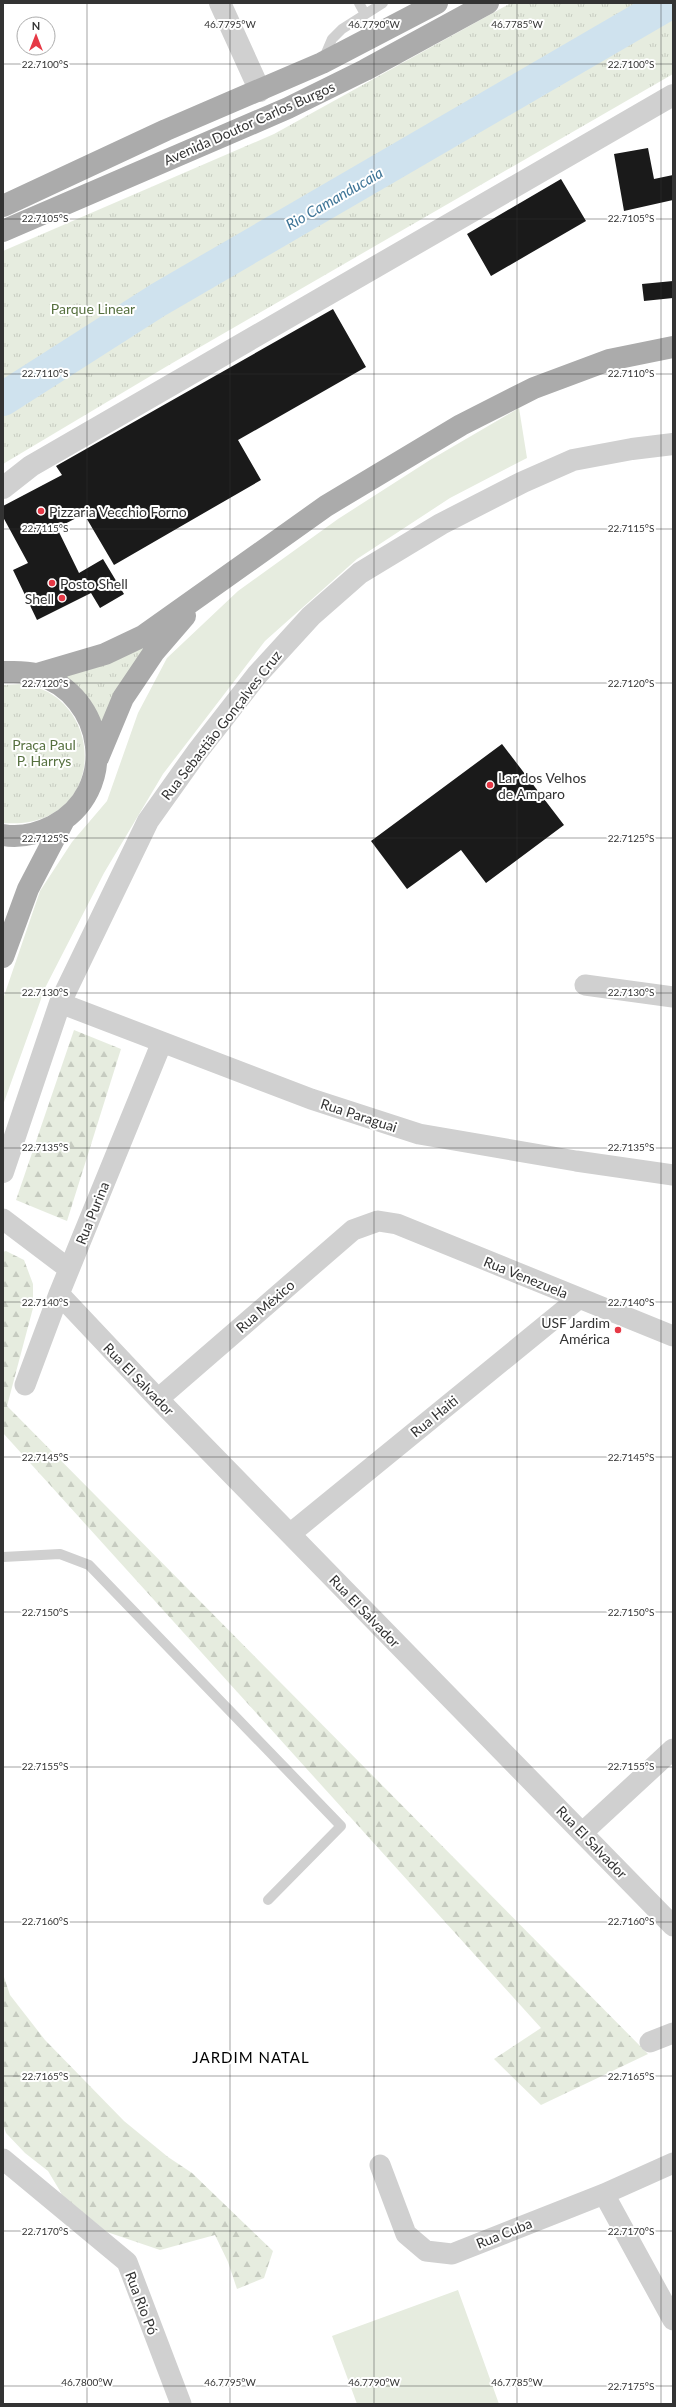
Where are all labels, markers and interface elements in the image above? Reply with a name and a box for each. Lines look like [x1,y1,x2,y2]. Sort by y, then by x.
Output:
north arrow [16,16,56,56]
text: 46.7795°W [204,18,256,30]
text: 46.7790°W [348,18,400,30]
text: 46.7785°W [491,18,543,30]
text: N [32,19,40,32]
text: 22.7100°S [22,58,68,70]
text: 22.7100°S [608,58,654,70]
street label: Avenida Doutor Carlos Burgos [161,77,337,169]
water label: Rio Camanducaia [282,163,386,233]
text: 22.7105°S [22,212,68,224]
text: 22.7105°S [608,212,654,224]
park label: Parque Linear [51,300,135,317]
text: 22.7110°S [22,367,68,379]
text: 22.7110°S [608,367,654,379]
place label: Pizzaria Vecchio Forno [49,503,187,520]
marker: Pizzaria Vecchio Forno [36,506,46,516]
text: 22.7115°S [22,522,68,534]
text: 22.7115°S [608,522,654,534]
place label: Posto Shell [60,575,128,592]
marker: Posto Shell [47,578,57,588]
place label: Shell [25,590,54,607]
marker: Shell [57,593,67,603]
street label: Rua Sebastião Gonçalves Cruz [157,647,285,803]
text: 22.7120°S [22,677,68,689]
text: 22.7120°S [608,677,654,689]
park label: Praça Paul P. Harrys [12,736,76,769]
place label: Lar dos Velhos de Amparo [498,769,586,802]
marker: Lar dos Velhos de Amparo [485,780,495,790]
text: 22.7125°S [22,832,68,844]
text: 22.7125°S [608,832,654,844]
text: 22.7130°S [22,986,68,998]
text: 22.7130°S [608,986,654,998]
street label: Rua Paraguai [319,1095,399,1135]
text: 22.7135°S [22,1141,68,1153]
text: 22.7135°S [608,1141,654,1153]
street label: Rua Purina [72,1179,112,1247]
street label: Rua Venezuela [481,1252,571,1302]
street label: Rua México [232,1276,298,1336]
text: 22.7140°S [22,1296,68,1308]
text: 22.7140°S [608,1296,654,1308]
place label: USF Jardim América [541,1314,610,1347]
marker: USF Jardim América [613,1325,623,1335]
street label: Rua El Salvador [100,1339,178,1419]
street label: Rua Haiti [407,1392,461,1440]
text: 22.7145°S [22,1451,68,1463]
text: 22.7145°S [608,1451,654,1463]
street label: Rua El Salvador [326,1571,404,1651]
text: 22.7150°S [22,1606,68,1618]
text: 22.7150°S [608,1606,654,1618]
text: 22.7155°S [22,1760,68,1772]
text: 22.7155°S [608,1760,654,1772]
street label: Rua El Salvador [553,1802,631,1882]
text: 22.7160°S [22,1915,68,1927]
text: 22.7160°S [608,1915,654,1927]
district label: JARDIM NATAL [192,2048,310,2066]
text: 22.7165°S [22,2070,68,2082]
text: 22.7165°S [608,2070,654,2082]
street label: Rua Cuba [474,2214,534,2252]
text: 22.7170°S [22,2225,68,2237]
text: 22.7170°S [608,2225,654,2237]
street label: Rua Rio Pó [122,2269,162,2337]
text: 46.7800°W [61,2376,113,2388]
text: 46.7795°W [204,2376,256,2388]
text: 46.7790°W [348,2376,400,2388]
text: 46.7785°W [491,2376,543,2388]
text: 22.7175°S [608,2380,654,2392]

